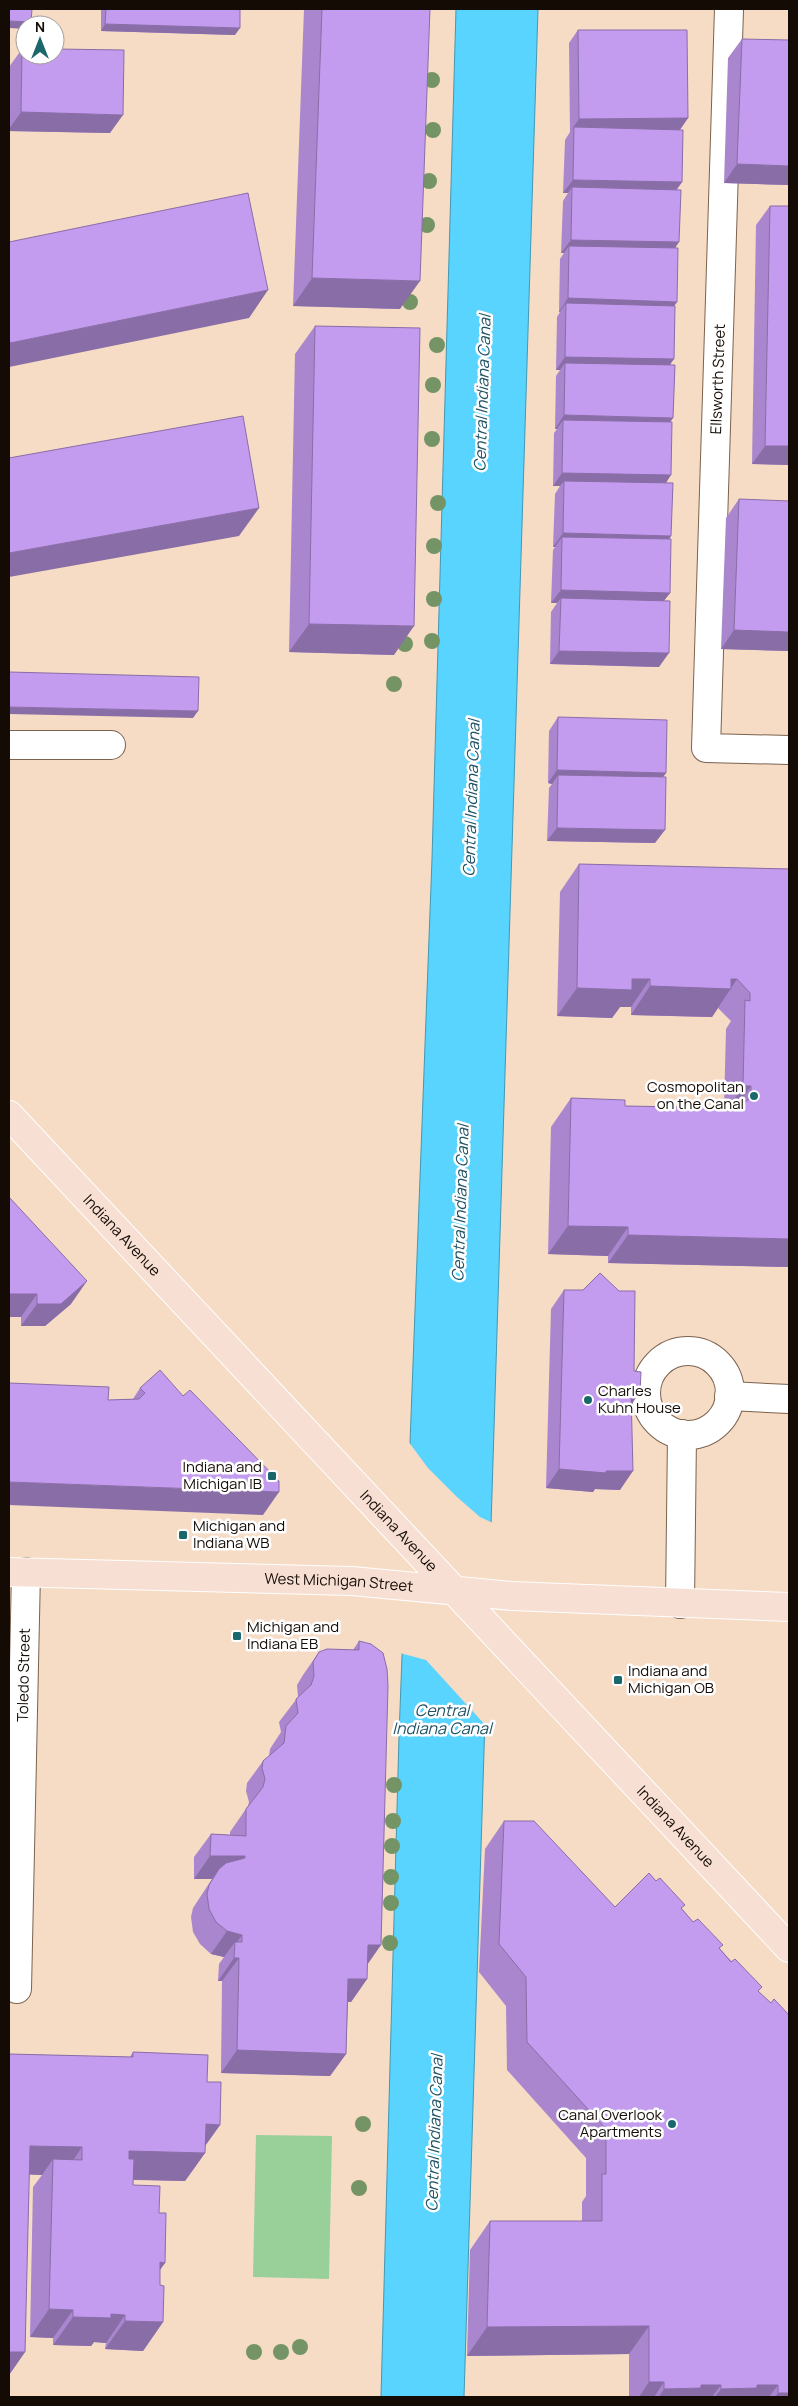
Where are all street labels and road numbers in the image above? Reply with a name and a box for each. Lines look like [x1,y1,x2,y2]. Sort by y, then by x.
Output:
street label: Ellsworth Street [705,323,730,435]
street label: Indiana Avenue [79,1190,166,1281]
street label: Indiana Avenue [355,1485,443,1576]
street label: West Michigan Street [264,1568,414,1597]
street label: Toledo Street [12,1628,35,1722]
street label: Indiana Avenue [632,1781,719,1872]

